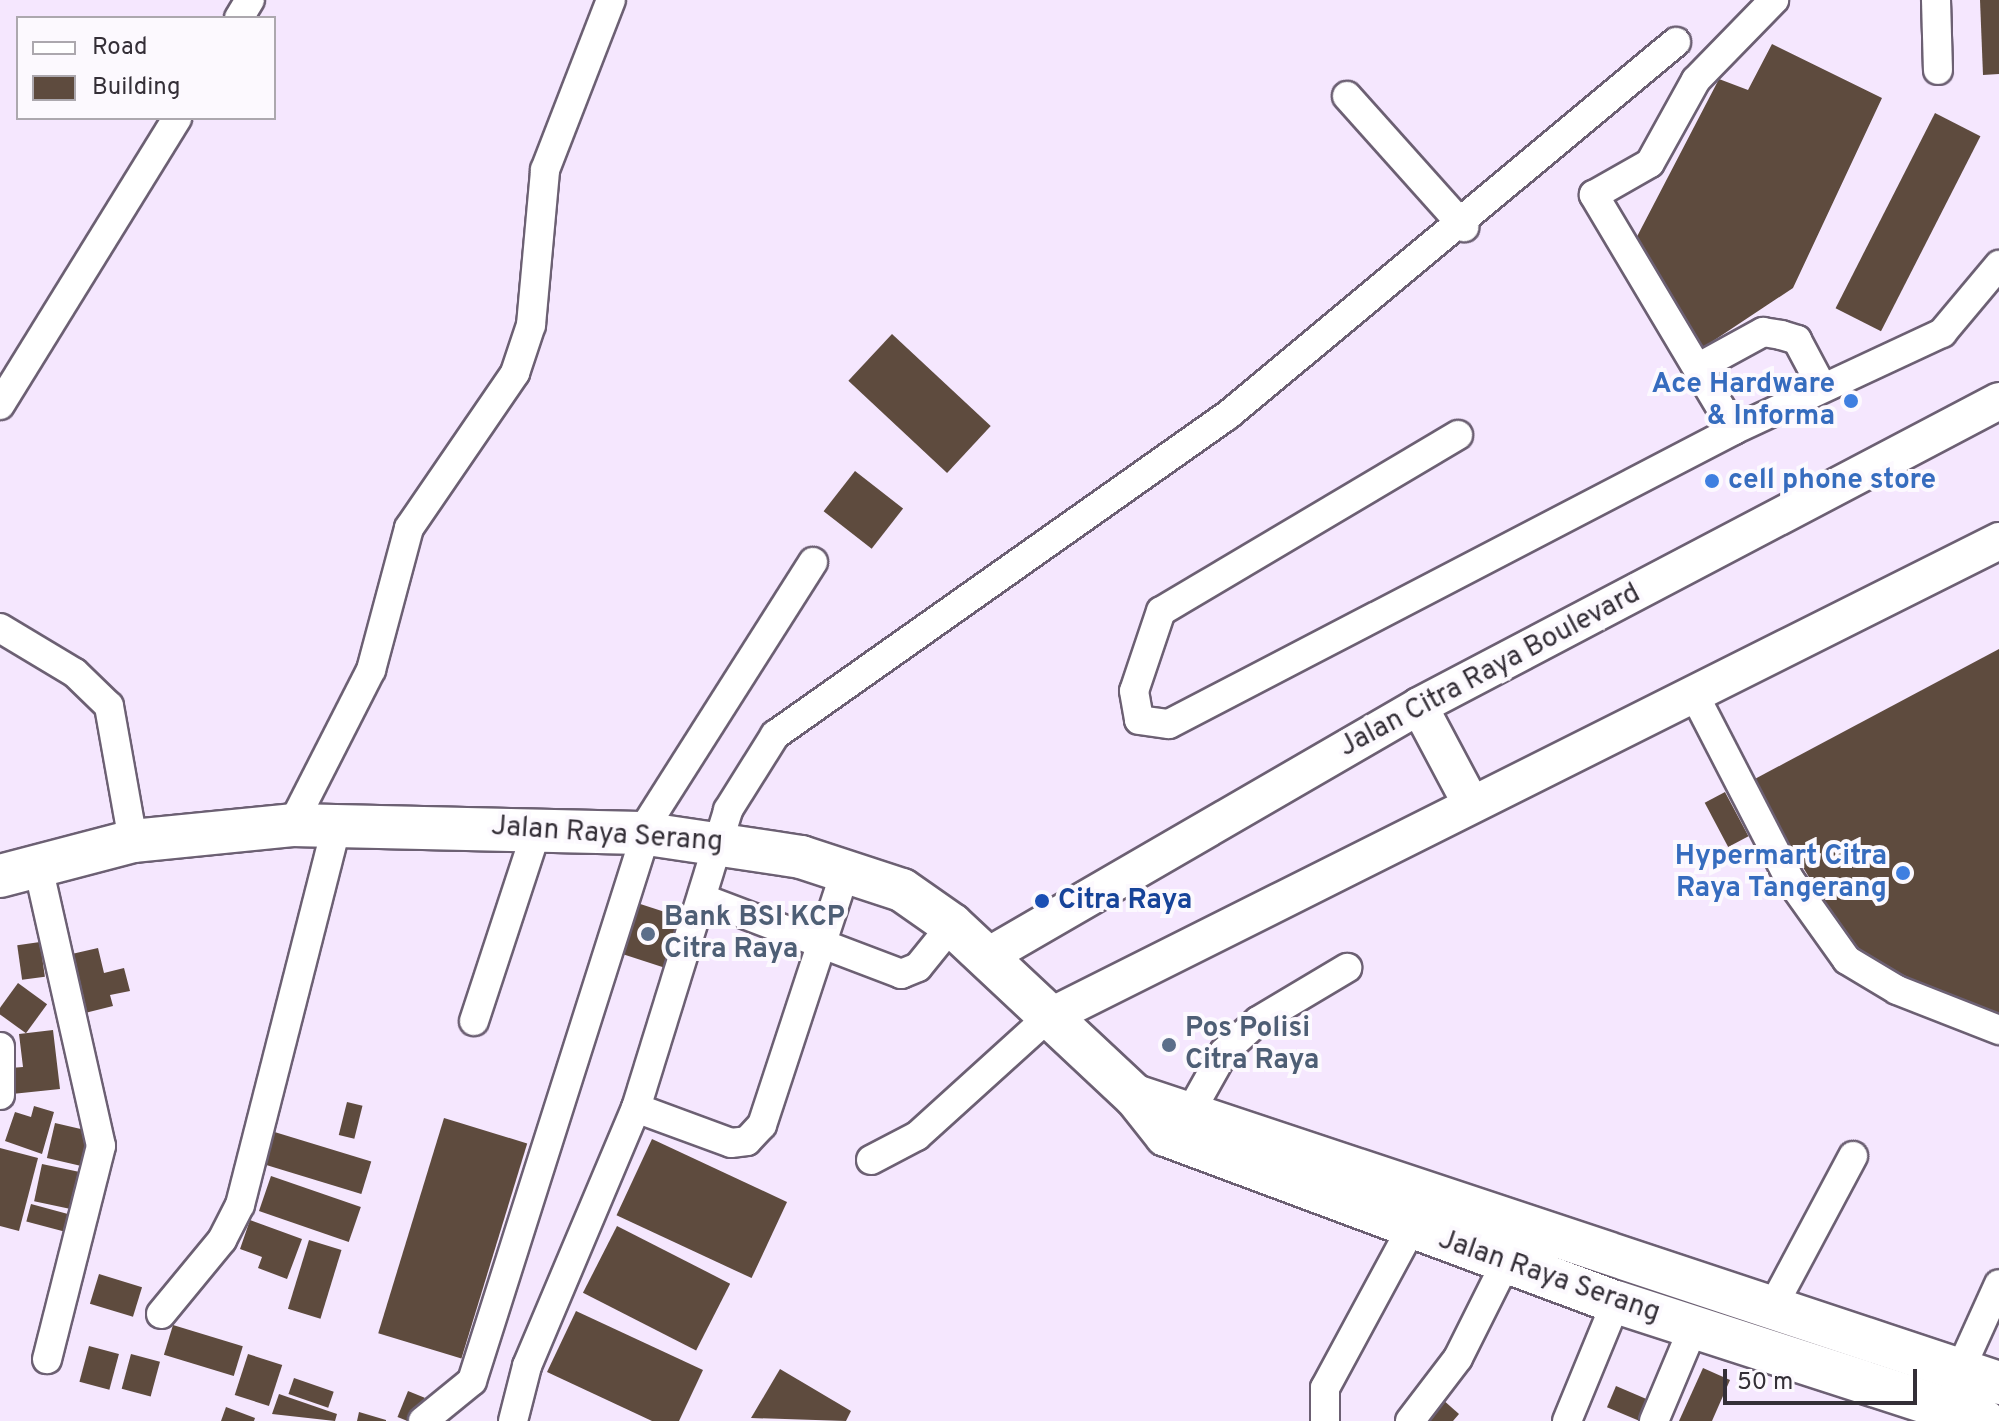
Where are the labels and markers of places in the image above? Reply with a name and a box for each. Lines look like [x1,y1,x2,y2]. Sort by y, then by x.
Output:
place label: Ace Hardware & Informa [1651,368,1835,434]
marker: Ace Hardware & Informa [1842,392,1860,410]
place label: cell phone store [1728,464,1936,498]
marker: cell phone store [1703,472,1721,490]
place label: Hypermart Citra Raya Tangerang [1675,840,1887,906]
marker: Hypermart Citra Raya Tangerang [1894,864,1912,882]
place label: Citra Raya [1058,884,1192,918]
marker: Citra Raya [1033,892,1051,910]
place label: Bank BSI KCP Citra Raya [664,901,845,967]
marker: Bank BSI KCP Citra Raya [639,925,657,943]
place label: Pos Polisi Citra Raya [1185,1012,1319,1078]
marker: Pos Polisi Citra Raya [1160,1036,1178,1054]

